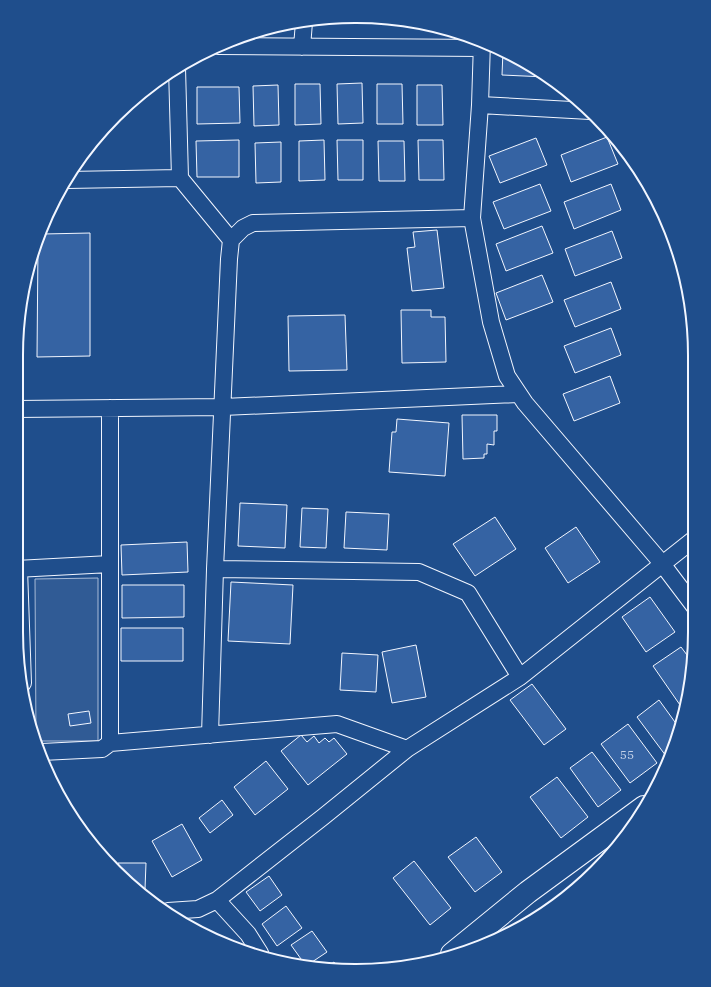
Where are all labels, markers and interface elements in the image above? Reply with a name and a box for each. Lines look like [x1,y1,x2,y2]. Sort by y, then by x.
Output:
house number: 55 [620,747,634,762]

